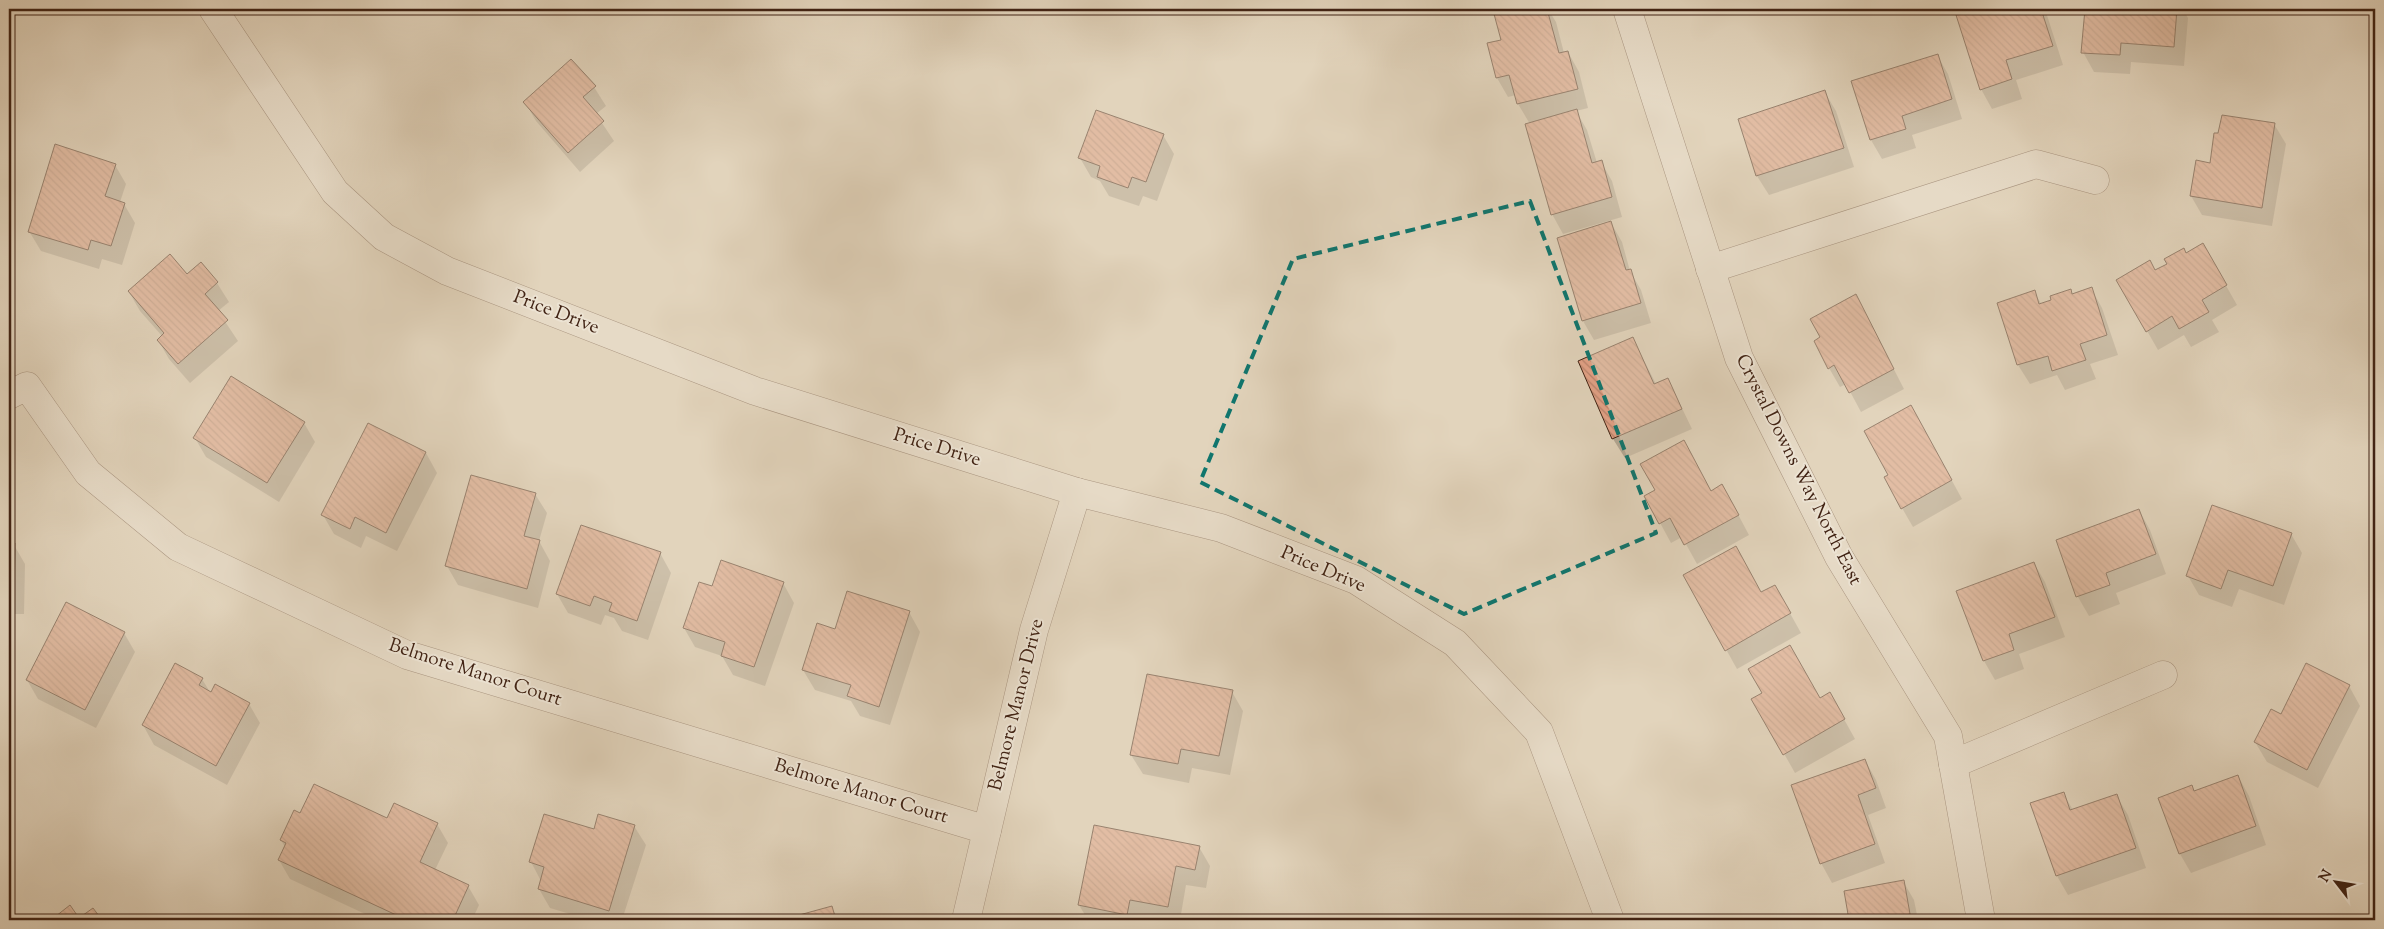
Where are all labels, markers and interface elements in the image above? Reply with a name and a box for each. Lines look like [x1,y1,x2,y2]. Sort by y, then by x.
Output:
street label: Price Drive [509,284,603,342]
street label: Crystal Downs Way North East [1728,350,1868,591]
street label: Price Drive [890,422,984,474]
street label: Price Drive [1276,540,1370,600]
street label: Belmore Manor Drive [983,616,1051,794]
street label: Belmore Manor Court [385,632,565,714]
street label: Belmore Manor Court [771,753,952,831]
north arrow [2312,856,2362,906]
text: N [2315,866,2338,886]

